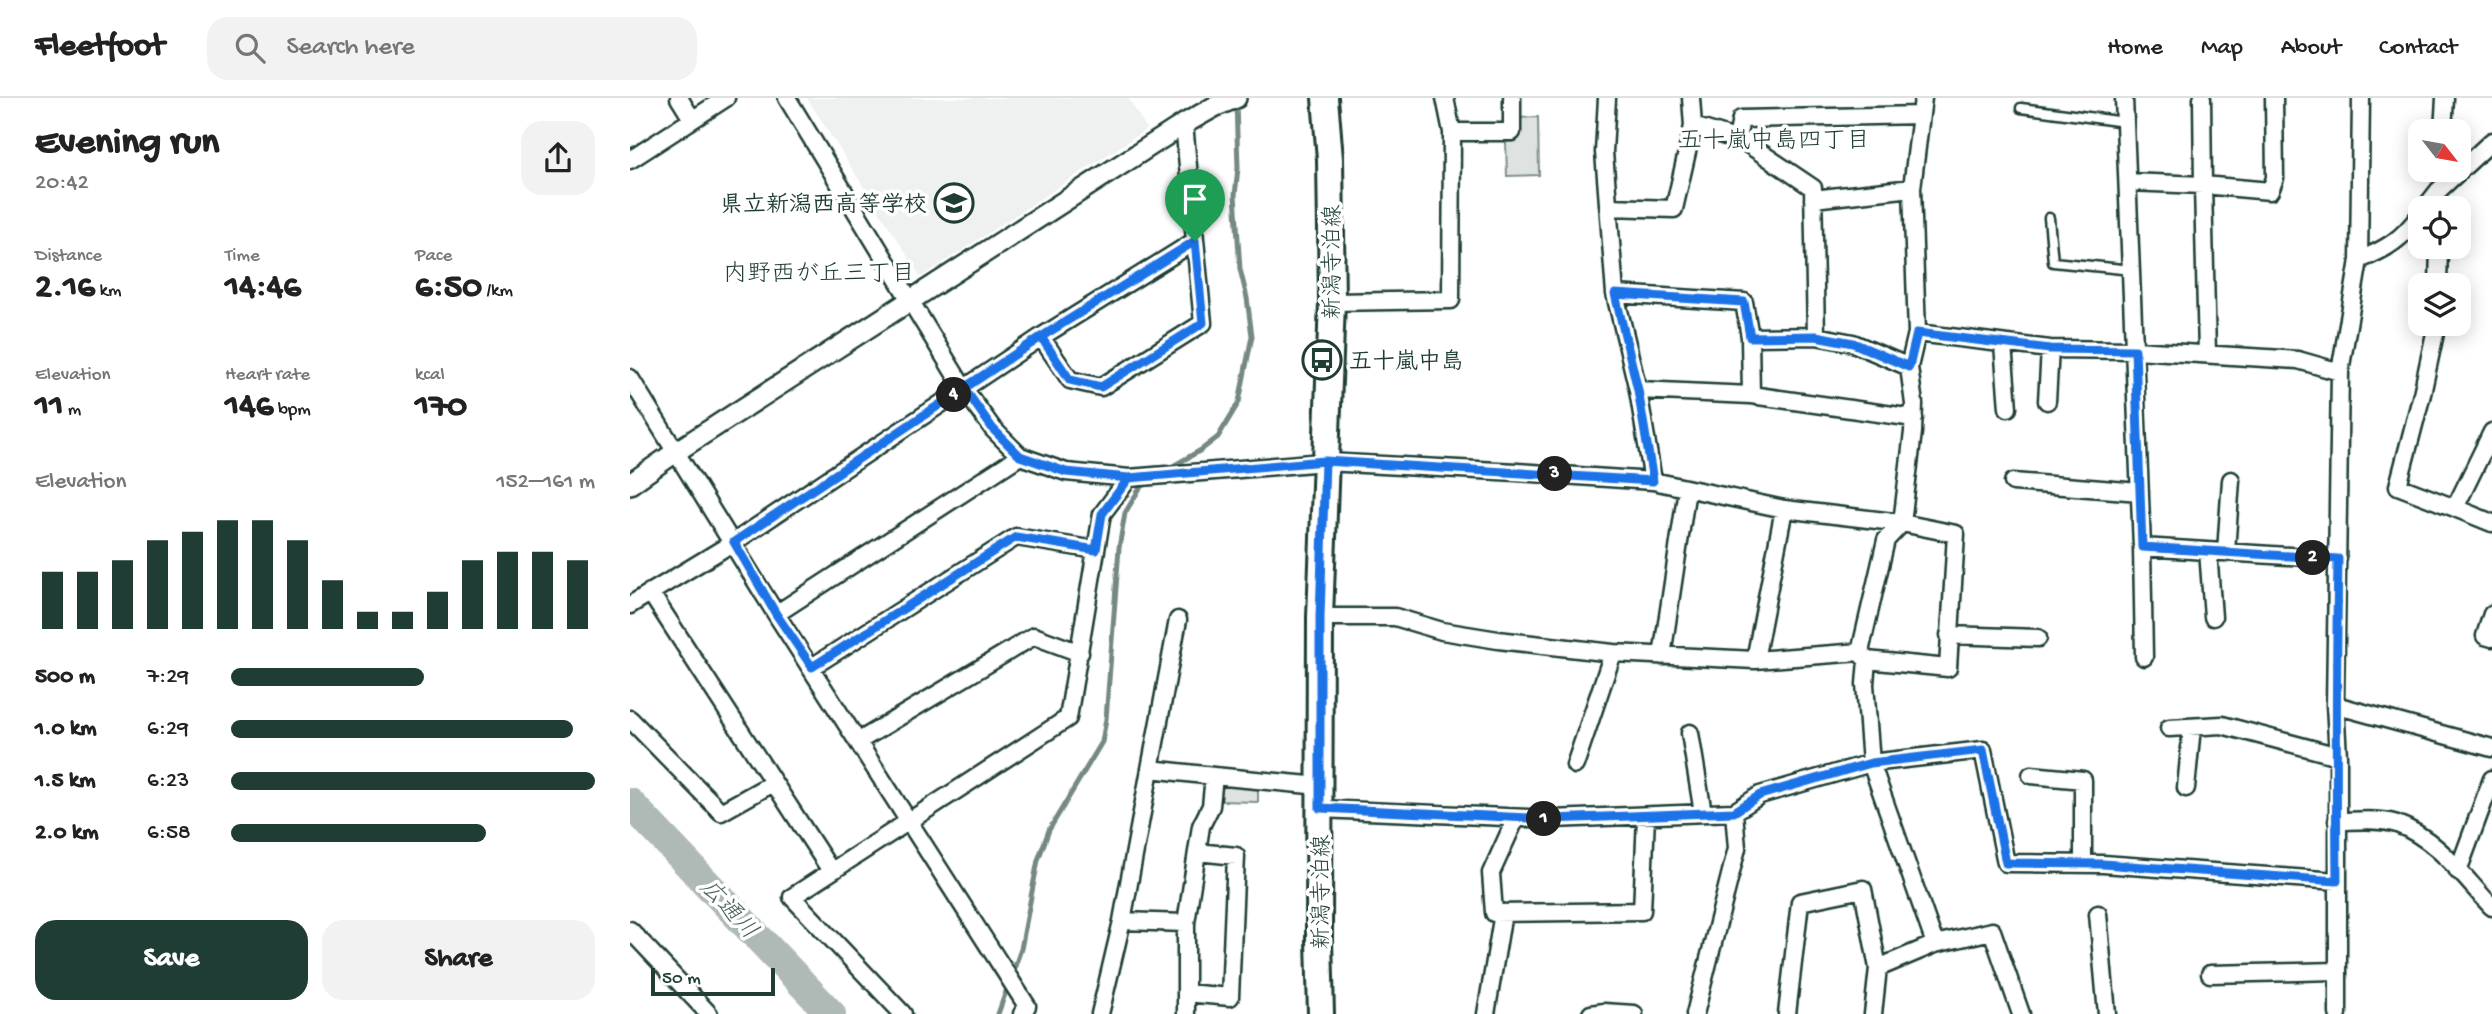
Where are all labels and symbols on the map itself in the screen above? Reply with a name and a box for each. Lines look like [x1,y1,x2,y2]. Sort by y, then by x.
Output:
north arrow [2408,119,2471,182]
district label: 五十嵐中島四丁目 [1678,127,1870,157]
pin [1165,169,1225,241]
school or university icon: 県立新潟西高等学校 [933,182,975,224]
place label: 県立新潟西高等学校 [720,191,927,220]
street label: 新潟寺泊線 [1320,205,1348,320]
district label: 内野西が丘三丁目 [723,260,915,290]
bus stop icon: 五十嵐中島 [1301,339,1343,381]
place label: 五十嵐中島 [1349,349,1464,377]
pin: 4 [936,378,972,412]
pin: 3 [1538,456,1572,492]
pin: 2 [2296,540,2330,575]
pin: 1 [1527,802,1562,836]
street label: 新潟寺泊線 [1309,835,1337,950]
water label: 広通川 [692,873,763,947]
scale bar [651,965,775,997]

